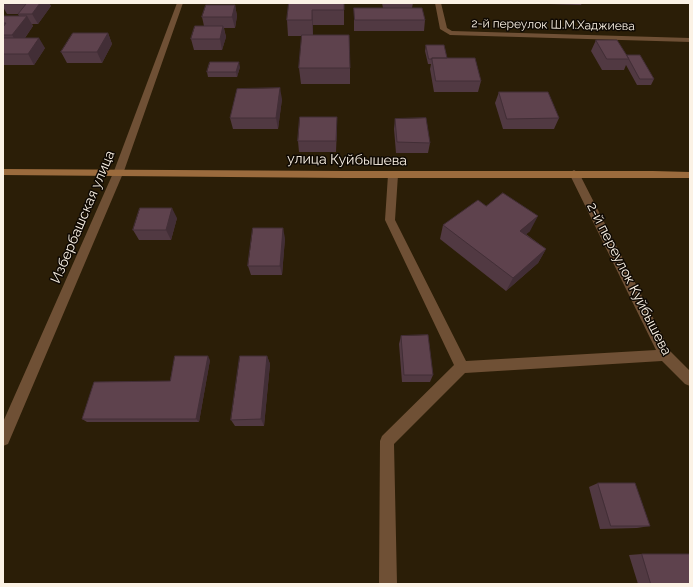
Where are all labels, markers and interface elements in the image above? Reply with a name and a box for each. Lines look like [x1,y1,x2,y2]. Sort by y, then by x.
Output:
street label: 2-й переулок Ш.М.Хаджиева [471,16,635,34]
street label: Избербашская улица [47,148,119,286]
street label: улица Куйбышева [287,151,407,169]
street label: 2-й переулок Куйбышева [583,200,675,358]

